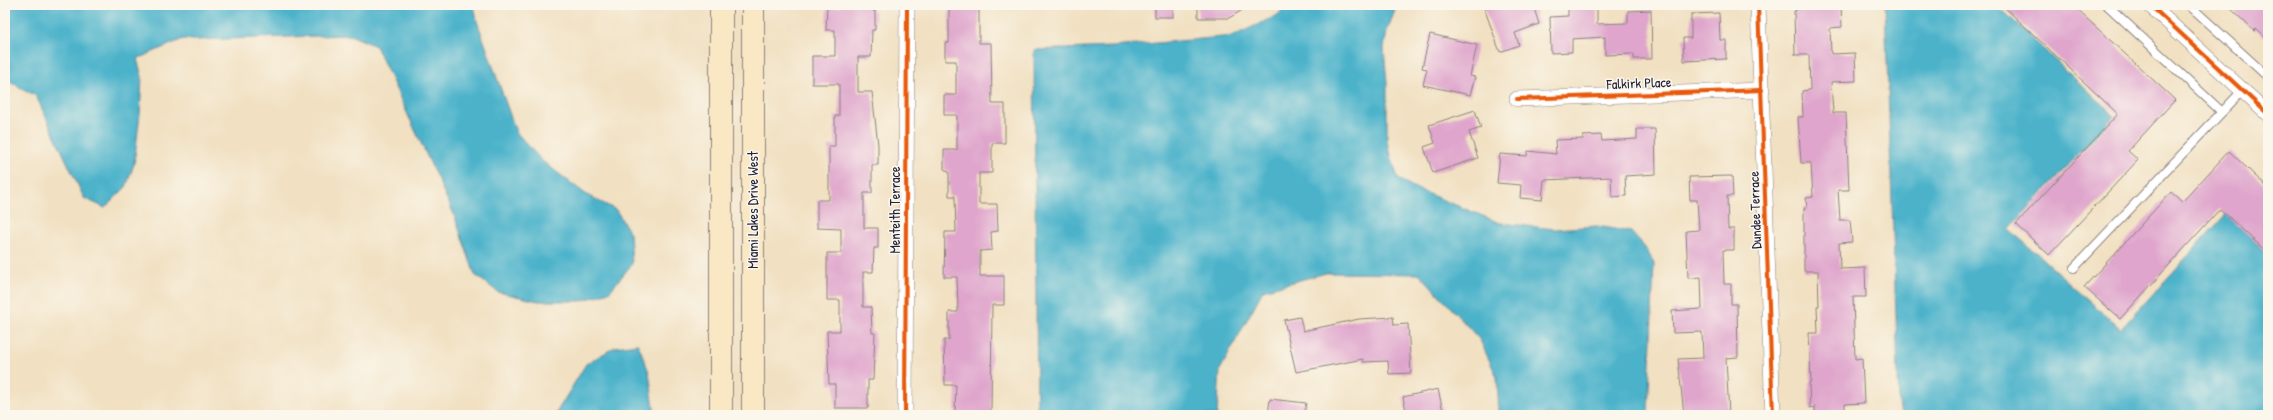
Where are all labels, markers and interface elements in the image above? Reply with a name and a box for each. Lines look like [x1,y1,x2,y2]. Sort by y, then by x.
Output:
street label: Falkirk Place [1605,72,1672,93]
street label: Miami Lakes Drive West [743,151,762,269]
street label: Menteith Terrace [885,166,904,254]
street label: Dundee Terrace [1744,170,1765,249]

